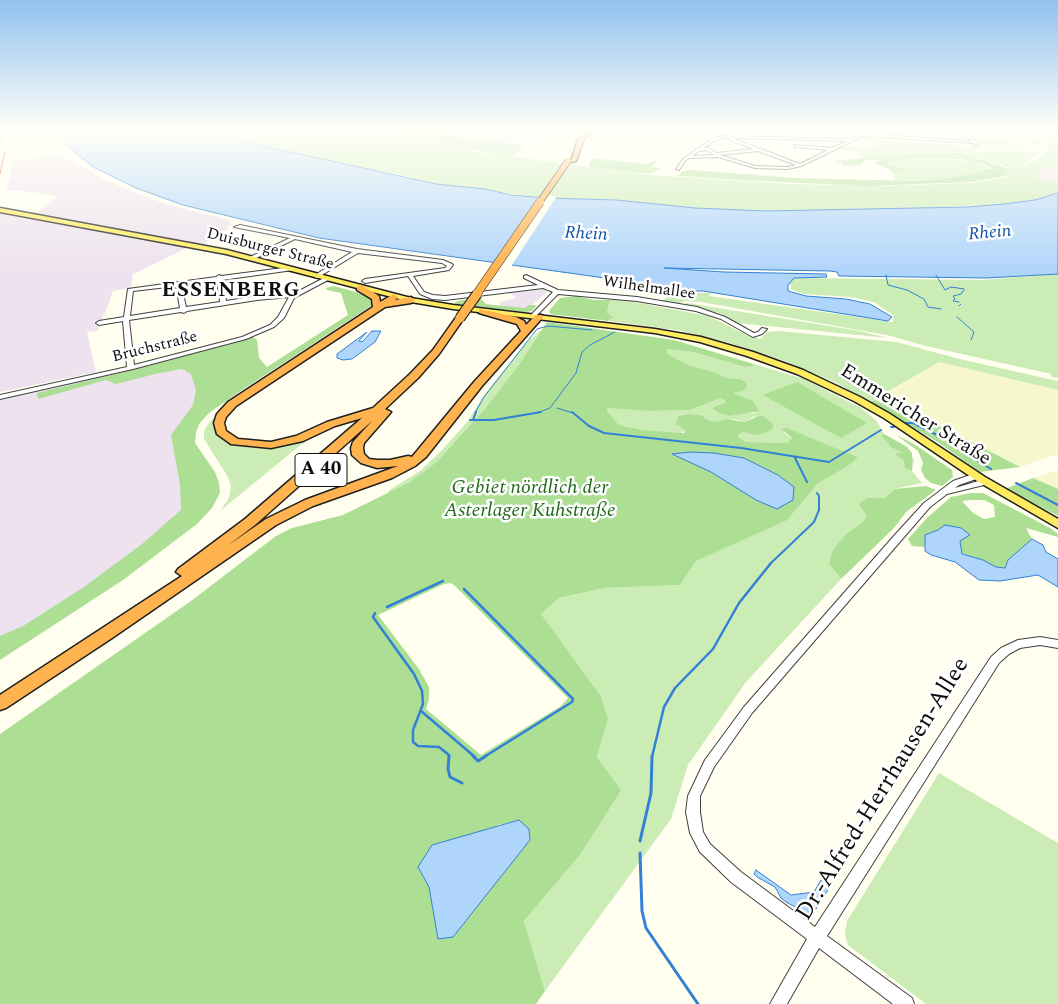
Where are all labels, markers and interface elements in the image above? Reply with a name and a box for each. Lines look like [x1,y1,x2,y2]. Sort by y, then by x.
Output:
water label: Rhein [968,221,1012,247]
water label: Rhein [564,223,608,247]
street label: Duisburger Straße [204,225,336,275]
street label: Wilhelmallee [601,273,697,305]
district label: ESSENBERG [160,279,302,305]
street label: Bruchstraße [110,328,200,368]
street label: Emmericher Straße [835,360,995,472]
road number: A 40 [295,454,347,486]
park label: Gebiet nördlich der Asterlager Kuhstraße [444,477,616,524]
street label: Dr.-Alfred-Herrhausen-Allee [791,653,977,927]

